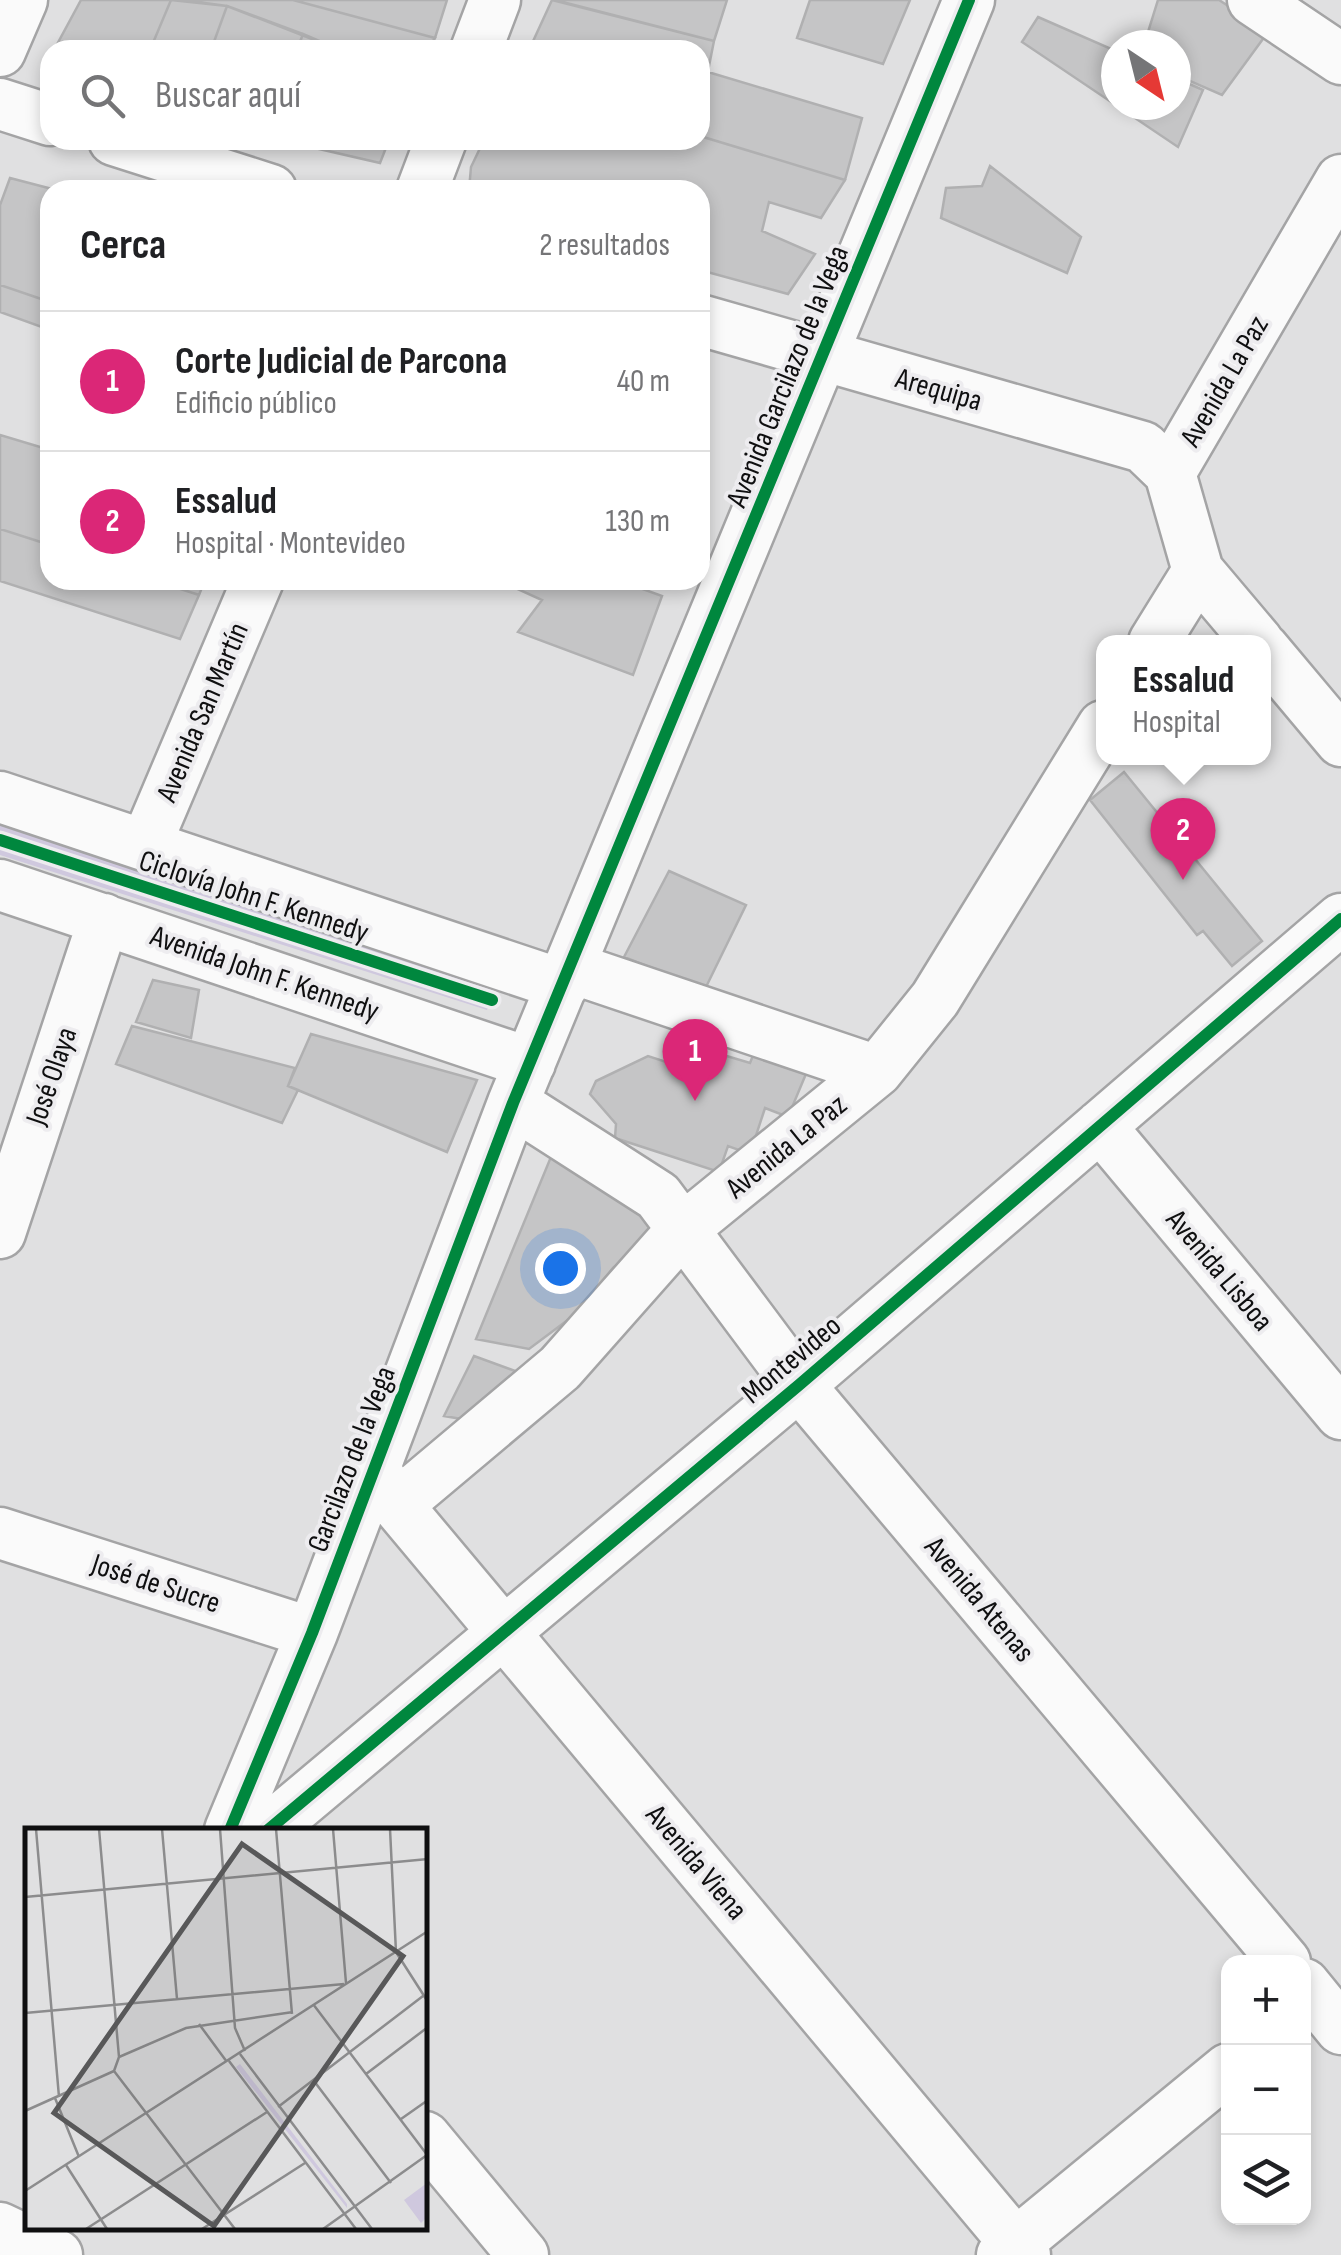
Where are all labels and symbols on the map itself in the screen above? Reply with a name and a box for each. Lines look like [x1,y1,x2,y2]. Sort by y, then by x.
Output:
north arrow [1101,30,1191,120]
street label: Avenida Garcilazo de la Vega [719,240,857,513]
street label: Avenida La Paz [1172,309,1277,454]
street label: Arequipa [890,360,986,419]
street label: Avenida San Martín [149,617,257,808]
pin: 2 [1150,798,1216,880]
street label: Ciclovía John F. Kennedy [134,843,373,951]
street label: Avenida John F. Kennedy [145,918,384,1030]
pin: 1 [662,1018,728,1101]
street label: José Olaya [18,1023,85,1131]
street label: Avenida La Paz [718,1087,855,1207]
street label: Avenida Lisboa [1158,1202,1280,1339]
your location [535,1243,586,1294]
street label: Montevideo [735,1308,849,1412]
street label: Garcilazo de la Vega [300,1362,404,1557]
street label: Avenida Atenas [916,1529,1042,1670]
street label: José de Sucre [86,1546,224,1622]
street label: Avenida Viena [637,1797,755,1927]
inset map [25,1828,428,2230]

